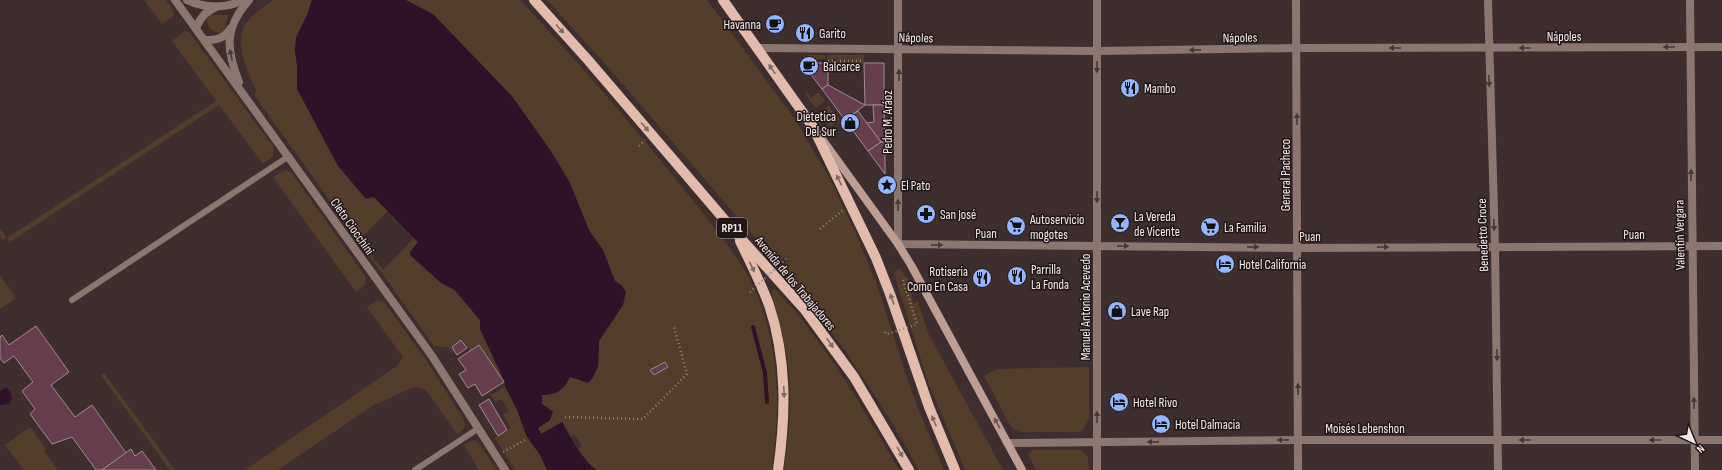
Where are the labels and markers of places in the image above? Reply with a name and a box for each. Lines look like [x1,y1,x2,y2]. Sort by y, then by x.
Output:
cafe icon: Havanna [764,13,786,35]
place label: Havanna [724,17,761,33]
restaurant icon: Garito [794,22,816,44]
place label: Garito [819,26,846,42]
cafe icon: Balcarce [798,55,820,77]
place label: Balcarce [823,59,860,75]
restaurant icon: Mambo [1119,77,1141,99]
place label: Mambo [1144,81,1176,97]
place label: Dietetica Del Sur [797,109,836,140]
shop icon: Dietetica Del Sur [839,112,861,134]
place icon: El Pato [876,174,898,196]
place label: El Pato [901,178,930,194]
pharmacy icon: San José [915,203,937,225]
place label: San José [940,207,976,223]
place label: La Vereda de Vicente [1134,209,1180,240]
place label: Autoservicio mogotes [1029,212,1084,243]
bar icon: La Vereda de Vicente [1109,212,1131,234]
supermarket icon: Autoservicio mogotes [1005,215,1027,237]
supermarket icon: La Familia [1199,216,1221,238]
place label: La Familia [1224,220,1266,236]
hotel icon: Hotel California [1214,253,1236,275]
place label: Hotel California [1239,257,1306,273]
place label: Parrilla La Fonda [1031,262,1069,293]
place label: Rotiseria Como En Casa [907,264,968,295]
restaurant icon: Parrilla La Fonda [1006,265,1028,287]
restaurant icon: Rotiseria Como En Casa [971,267,993,289]
shop icon: Lave Rap [1106,300,1128,322]
place label: Lave Rap [1131,304,1169,320]
hotel icon: Hotel Rivo [1108,391,1130,413]
place label: Hotel Rivo [1133,395,1177,411]
hotel icon: Hotel Dalmacia [1150,413,1172,435]
place label: Hotel Dalmacia [1175,417,1240,433]

